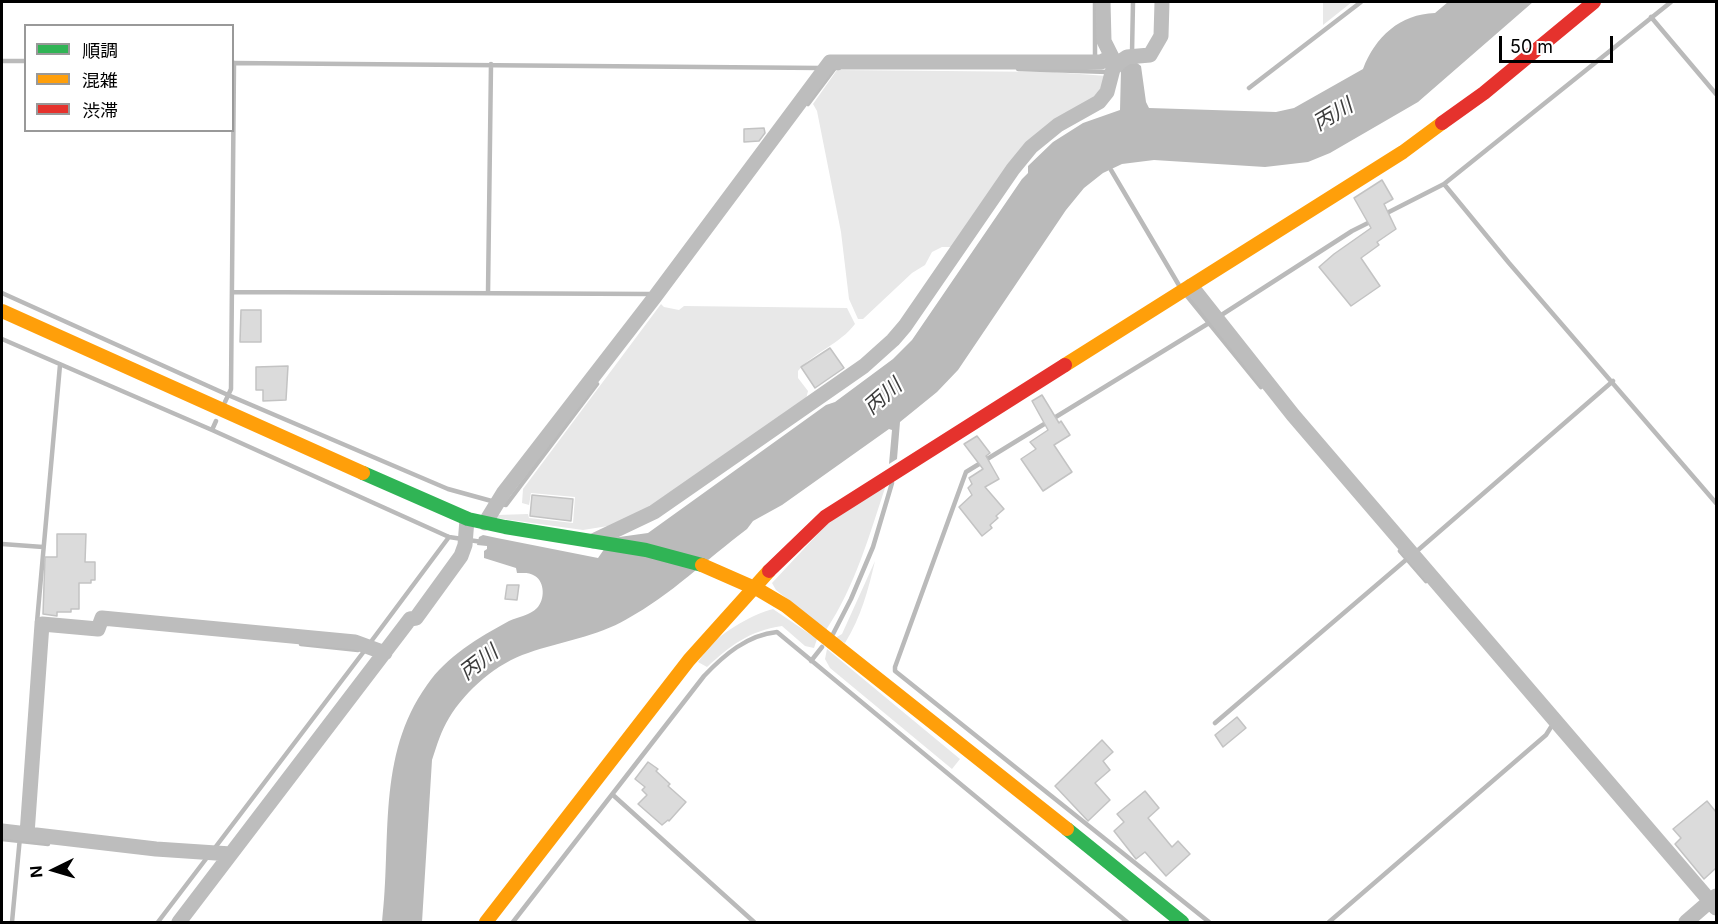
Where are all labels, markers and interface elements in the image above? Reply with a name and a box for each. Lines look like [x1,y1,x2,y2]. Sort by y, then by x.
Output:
legend [24,24,234,132]
scale bar [1502,24,1616,62]
text: 50 m [1510,36,1553,57]
text: 順調 [82,40,118,61]
text: 混雑 [82,70,118,91]
water label: 丙川 [1309,93,1357,137]
text: 渋滞 [82,100,118,121]
water label: 丙川 [859,374,907,420]
water label: 丙川 [455,640,503,686]
north arrow [24,840,84,900]
text: N [26,865,47,879]

